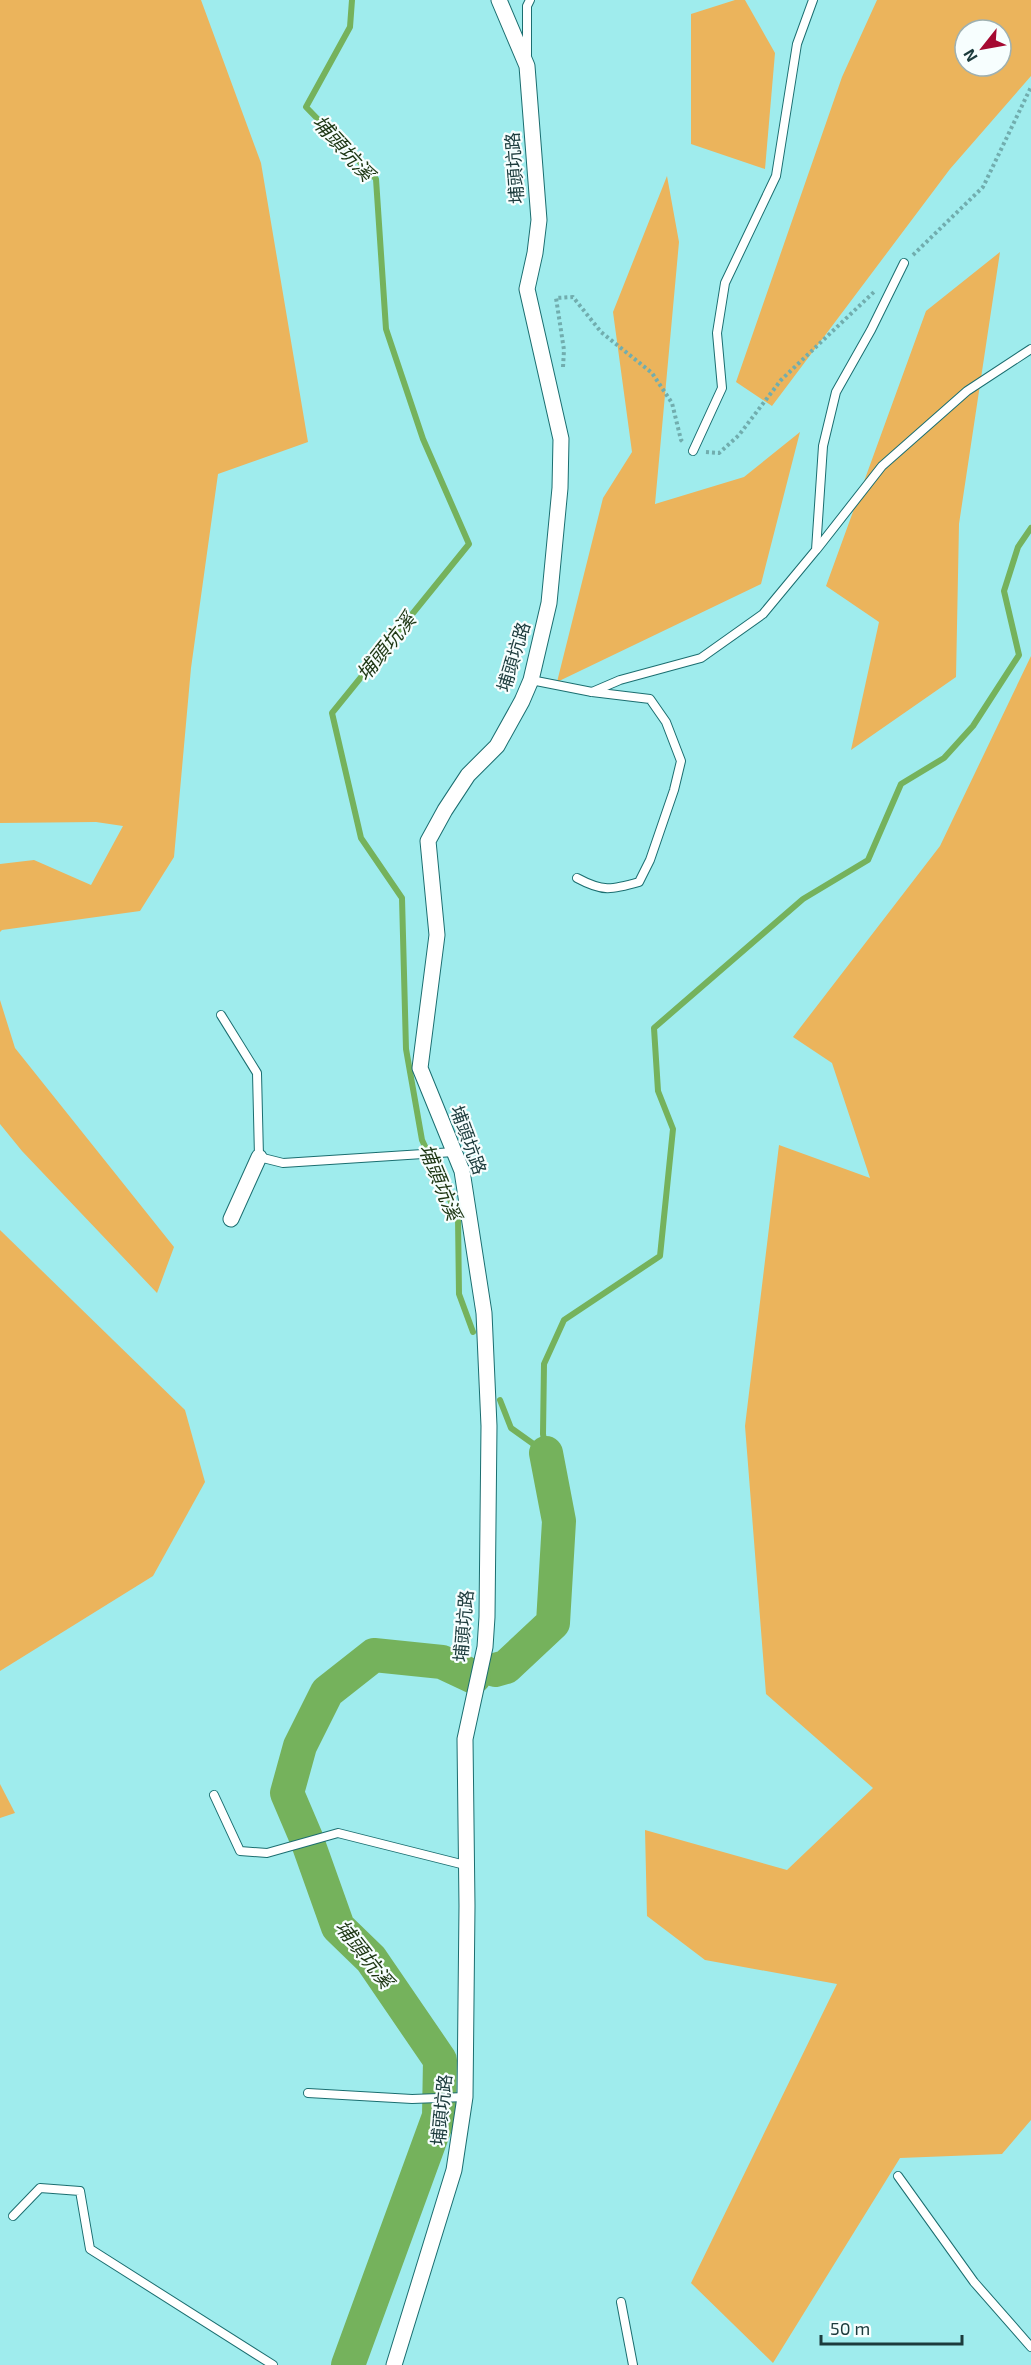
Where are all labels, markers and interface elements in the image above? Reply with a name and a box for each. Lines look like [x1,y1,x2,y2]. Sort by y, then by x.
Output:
north arrow [953,18,1013,78]
text: N [959,46,981,66]
water label: 埔頭坑溪 [308,110,381,187]
street label: 埔頭坑路 [501,131,527,205]
water label: 埔頭坑溪 [351,605,422,685]
street label: 埔頭坑路 [492,619,534,694]
street label: 埔頭坑路 [446,1102,492,1177]
water label: 埔頭坑溪 [415,1140,468,1226]
street label: 埔頭坑路 [449,1589,477,1663]
water label: 埔頭坑溪 [331,1914,401,1995]
street label: 埔頭坑路 [426,2073,456,2147]
scale bar [821,2308,962,2346]
text: 50 m [830,2317,870,2339]

